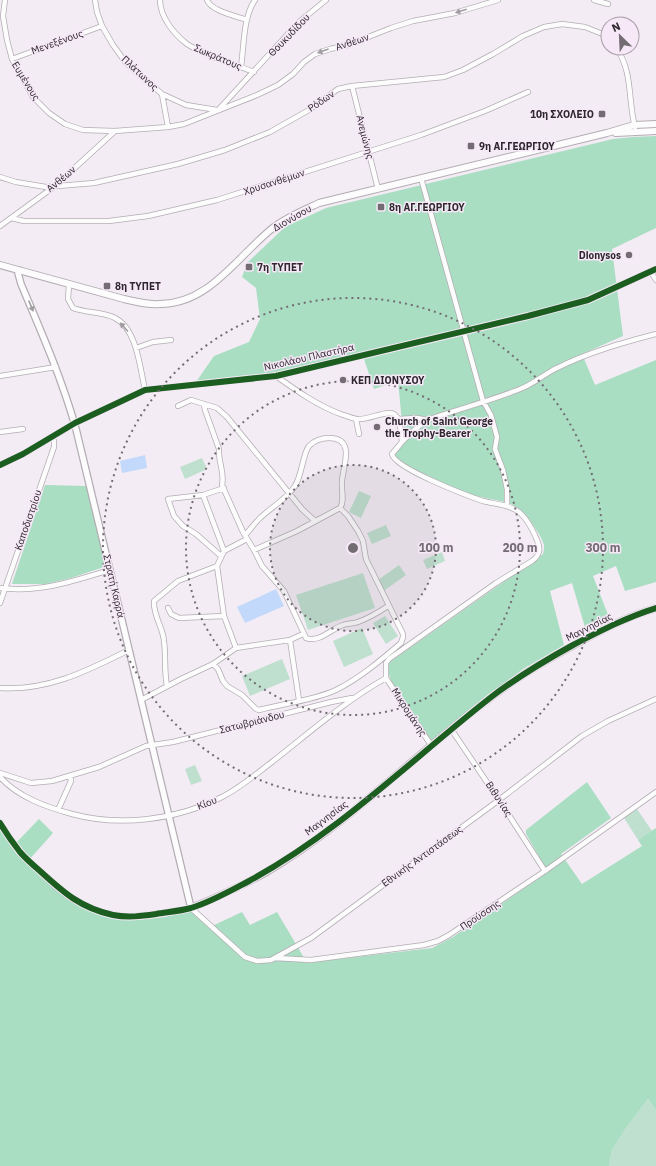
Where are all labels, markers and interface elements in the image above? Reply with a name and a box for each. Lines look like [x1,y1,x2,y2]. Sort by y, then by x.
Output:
one-way arrow [455,8,467,14]
street label: Θουκυδίδου [265,11,313,59]
north arrow [600,16,640,56]
text: N [609,19,622,35]
street label: Μενεξένους [29,27,85,57]
street label: Ανθέων [334,30,370,54]
street label: Σωκράτους [192,41,244,73]
one-way arrow [317,49,329,55]
street label: Πλάτωνος [119,53,161,93]
street label: Ευμένους [9,59,43,103]
street label: Ρόδων [305,87,337,115]
place label: 10η ΣΧΟΛΕΙΟ [530,108,594,121]
marker: 10η ΣΧΟΛΕΙΟ [597,109,607,119]
street label: Ανεμώνης [353,113,377,161]
place label: 9η ΑΓ.ΓΕΩΡΓΙΟΥ [479,140,555,153]
marker: 9η ΑΓ.ΓΕΩΡΓΙΟΥ [466,141,476,151]
street label: Ανθέων [44,163,78,195]
street label: Χρυσανθέμων [242,166,306,198]
place label: 8η ΑΓ.ΓΕΩΡΓΙΟΥ [389,201,465,214]
street label: Διονύσου [270,202,314,234]
marker: 8η ΑΓ.ΓΕΩΡΓΙΟΥ [376,202,386,212]
place label: Dionysos [579,249,621,262]
marker: Dionysos [624,250,634,260]
place label: 7η ΤΥΠΕΤ [257,261,303,274]
marker: 7η ΤΥΠΕΤ [244,262,254,272]
place label: 8η ΤΥΠΕΤ [115,280,161,293]
marker: 8η ΤΥΠΕΤ [102,281,112,291]
one-way arrow [28,301,34,313]
one-way arrow [120,322,129,332]
street label: Νικολάου Πλαστήρα [263,340,356,374]
place label: ΚΕΠ ΔΙΟΝΥΣΟΥ [351,374,425,387]
marker: ΚΕΠ ΔΙΟΝΥΣΟΥ [338,375,348,385]
place label: Church of Saint George the Trophy-Bearer [385,415,493,440]
marker: Church of Saint George the Trophy-Bearer [372,422,382,432]
street label: Καποδιστρίου [12,488,44,552]
text: 100 m [418,540,454,555]
text: 200 m [502,540,538,555]
text: 300 m [585,540,621,555]
centre of rings [346,541,360,555]
street label: Στρατή Καρρά [100,553,128,620]
street label: Μαγνησίας [564,610,615,644]
street label: Μικρομάνης [388,685,430,739]
street label: Σατωβριάνδου [218,708,286,736]
street label: Βιθυνίας [483,779,515,819]
street label: Κίου [195,793,219,813]
street label: Μαγνησίας [302,798,350,838]
street label: Εθνικής Αντιστάσεως [379,822,465,890]
street label: Προύσσης [457,897,503,933]

